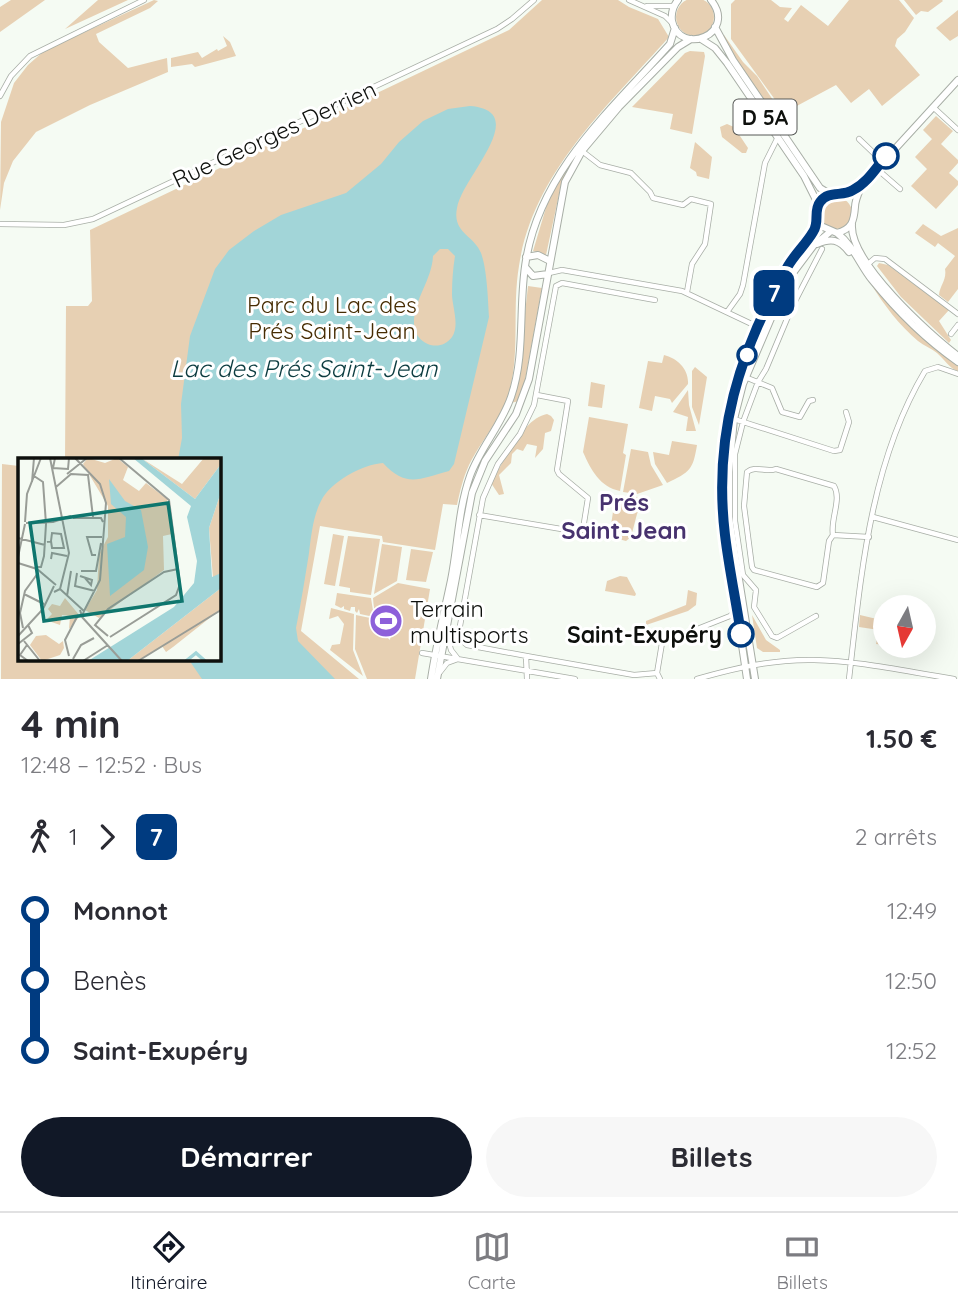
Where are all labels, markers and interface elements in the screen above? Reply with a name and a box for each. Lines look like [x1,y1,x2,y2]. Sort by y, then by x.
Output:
street label: Rue Georges Derrien [167,74,381,194]
road number: D 5A [734,100,796,134]
unlabelled marker [873,143,899,169]
line badge: 7 [751,270,797,316]
text: 7 [767,278,781,308]
park label: Parc du Lac des Prés Saint-Jean [247,290,417,345]
unlabelled marker [737,345,757,365]
water label: Lac des Prés Saint-Jean [171,353,439,383]
inset map [18,458,220,662]
district label: Prés Saint-Jean [561,487,687,545]
place label: Terrain multisports [410,594,529,649]
north arrow [873,595,936,658]
map controls [873,595,936,658]
sports icon: Terrain multisports [367,602,405,640]
place label: Saint-Exupéry [567,620,722,649]
marker: Saint-Exupéry [728,621,754,647]
text: 4 min [21,700,121,748]
text: 1.50 € [866,722,937,755]
text: 12:48 – 12:52 · Bus [21,750,202,779]
icon: walk [21,818,59,856]
icon: forward [88,818,126,856]
text: 1 [69,822,78,851]
text: 7 [150,822,163,852]
text: 2 arrêts [855,822,937,851]
text: Monnot [73,894,168,927]
text: 12:49 [887,896,937,925]
text: Benès [73,964,147,997]
text: 12:50 [885,966,937,995]
text: Saint-Exupéry [73,1034,248,1067]
text: 12:52 [886,1036,937,1065]
button: Démarrer [21,1117,472,1197]
button: Billets [486,1117,937,1197]
tab: Itinéraire [130,1228,207,1294]
tab: Carte [468,1228,516,1294]
tab: Billets [776,1228,828,1294]

